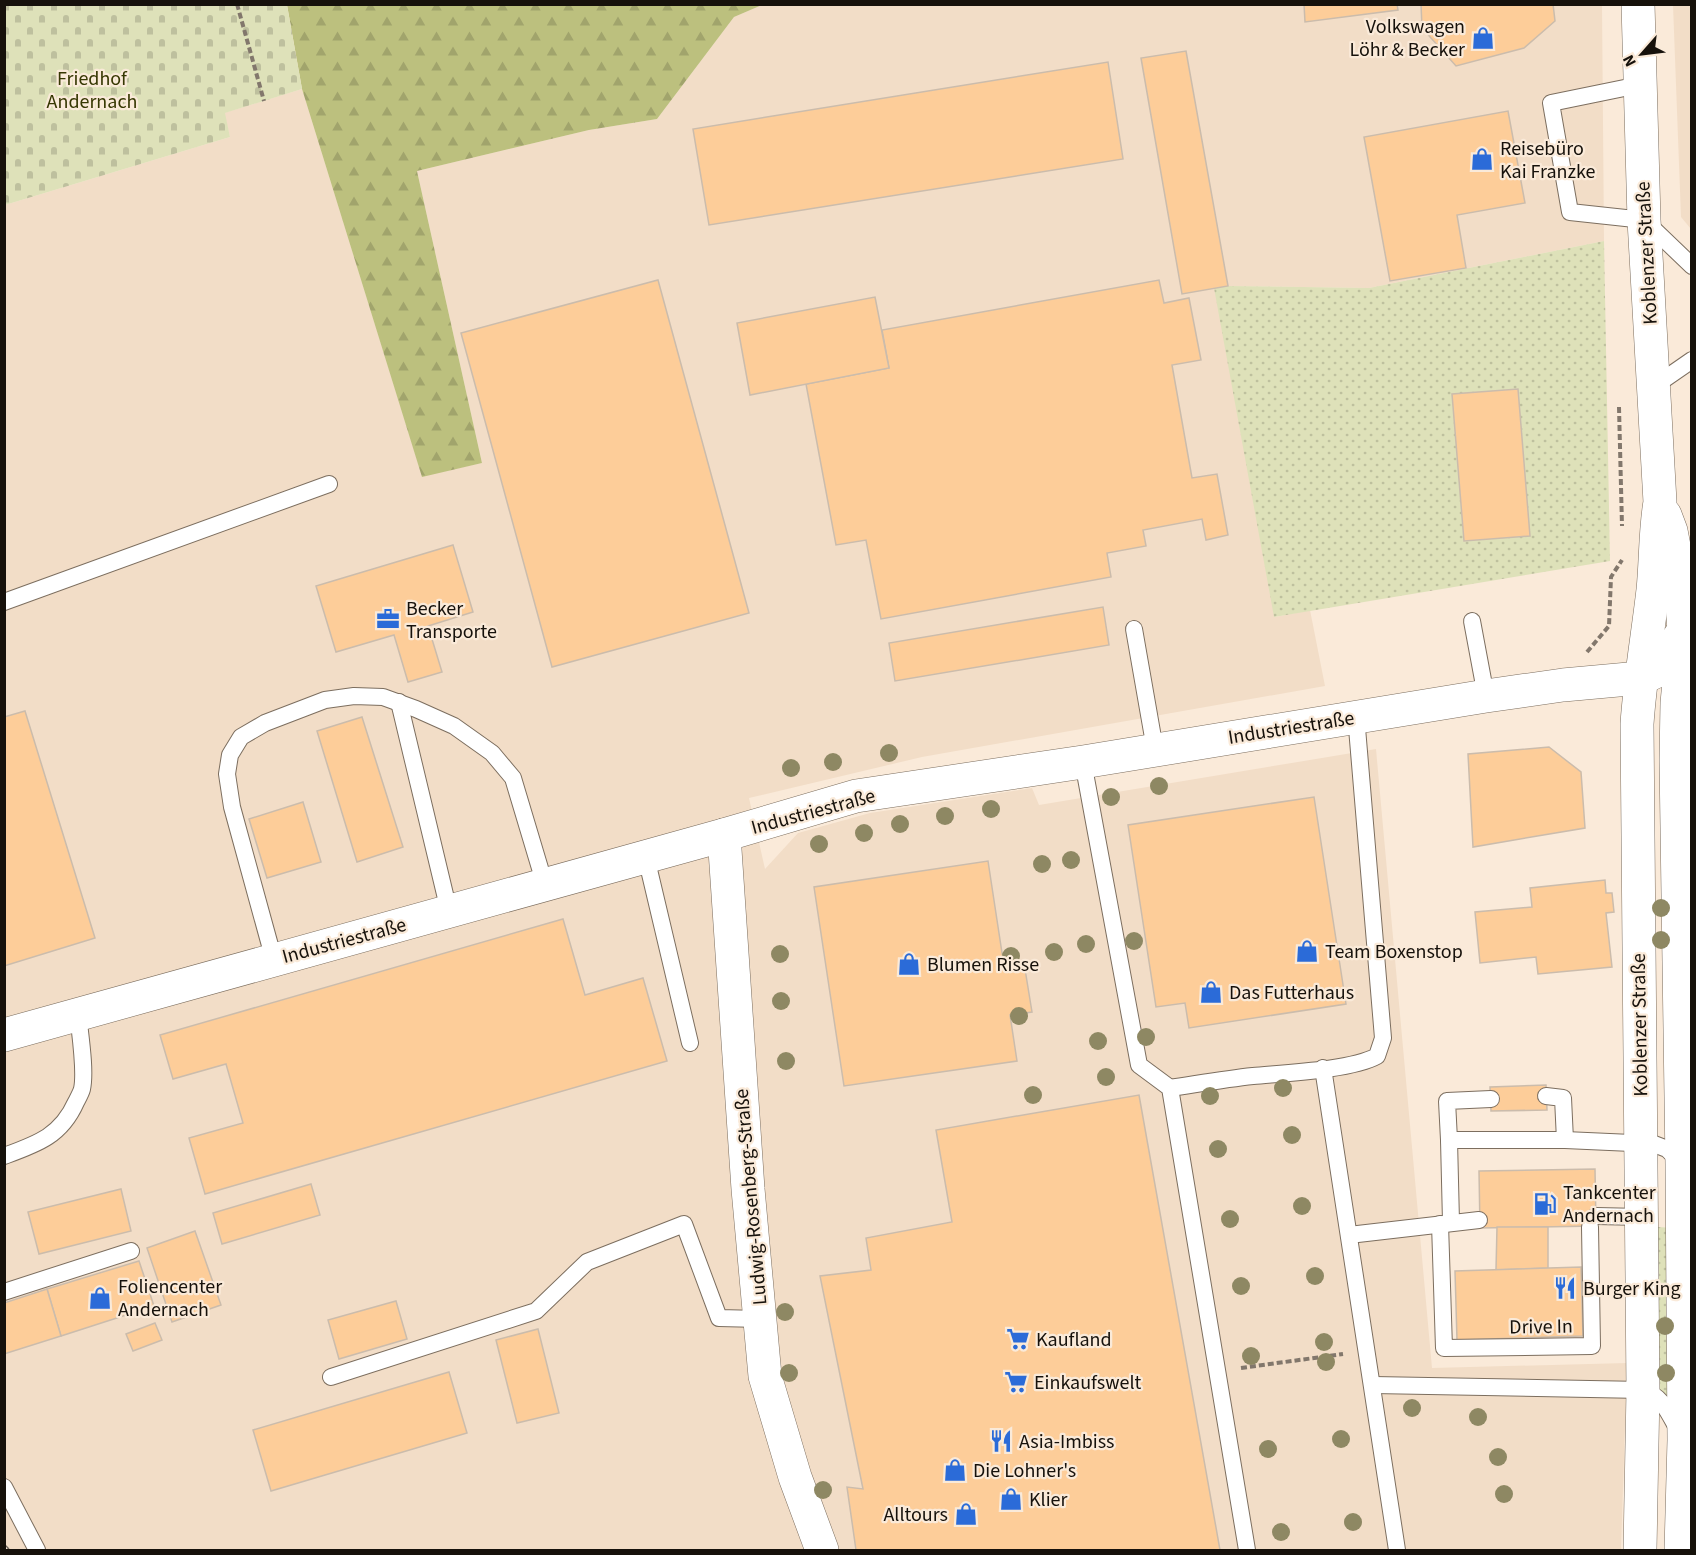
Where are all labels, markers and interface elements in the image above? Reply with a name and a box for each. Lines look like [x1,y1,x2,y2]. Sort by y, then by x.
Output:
place label: Volkswagen Löhr & Becker [1349,13,1465,64]
north arrow [1612,24,1672,84]
shop icon: Volkswagen Löhr & Becker [1470,25,1496,51]
text: N [1617,51,1642,70]
park label: Friedhof Andernach [47,65,137,116]
place label: Reisebüro Kai Franzke [1500,135,1596,186]
shop icon: Reisebüro Kai Franzke [1469,146,1495,172]
street label: Koblenzer Straße [1629,181,1665,325]
place label: Becker Transporte [406,595,497,646]
office icon: Becker Transporte [375,606,401,632]
street label: Industriestraße [1226,704,1356,752]
street label: Industriestraße [748,782,878,842]
street label: Industriestraße [279,911,409,971]
shop icon: Team Boxenstop [1294,938,1320,964]
place label: Team Boxenstop [1325,938,1463,966]
shop icon: Blumen Risse [896,951,922,977]
place label: Blumen Risse [927,951,1039,979]
street label: Koblenzer Straße [1625,953,1655,1097]
shop icon: Das Futterhaus [1198,979,1224,1005]
place label: Das Futterhaus [1229,979,1354,1007]
street label: Ludwig-Rosenberg-Straße [728,1088,774,1306]
place label: Tankcenter Andernach [1563,1179,1656,1230]
fuel station icon: Tankcenter Andernach [1532,1191,1558,1217]
place label: Foliencenter Andernach [118,1273,222,1324]
restaurant icon: Burger King [1552,1275,1578,1301]
place label: Burger King [1583,1275,1681,1303]
shop icon: Foliencenter Andernach [87,1285,113,1311]
street label: Drive In [1509,1312,1573,1342]
supermarket icon: Kaufland [1005,1326,1031,1352]
place label: Kaufland [1036,1326,1112,1354]
supermarket icon: Einkaufswelt [1003,1369,1029,1395]
place label: Einkaufswelt [1034,1369,1142,1397]
restaurant icon: Asia-Imbiss [988,1428,1014,1454]
place label: Asia-Imbiss [1019,1428,1115,1456]
shop icon: Die Lohner's [942,1457,968,1483]
place label: Die Lohner's [973,1457,1076,1485]
shop icon: Klier [998,1486,1024,1512]
place label: Klier [1029,1486,1068,1514]
place label: Alltours [883,1501,948,1529]
shop icon: Alltours [953,1501,979,1527]

